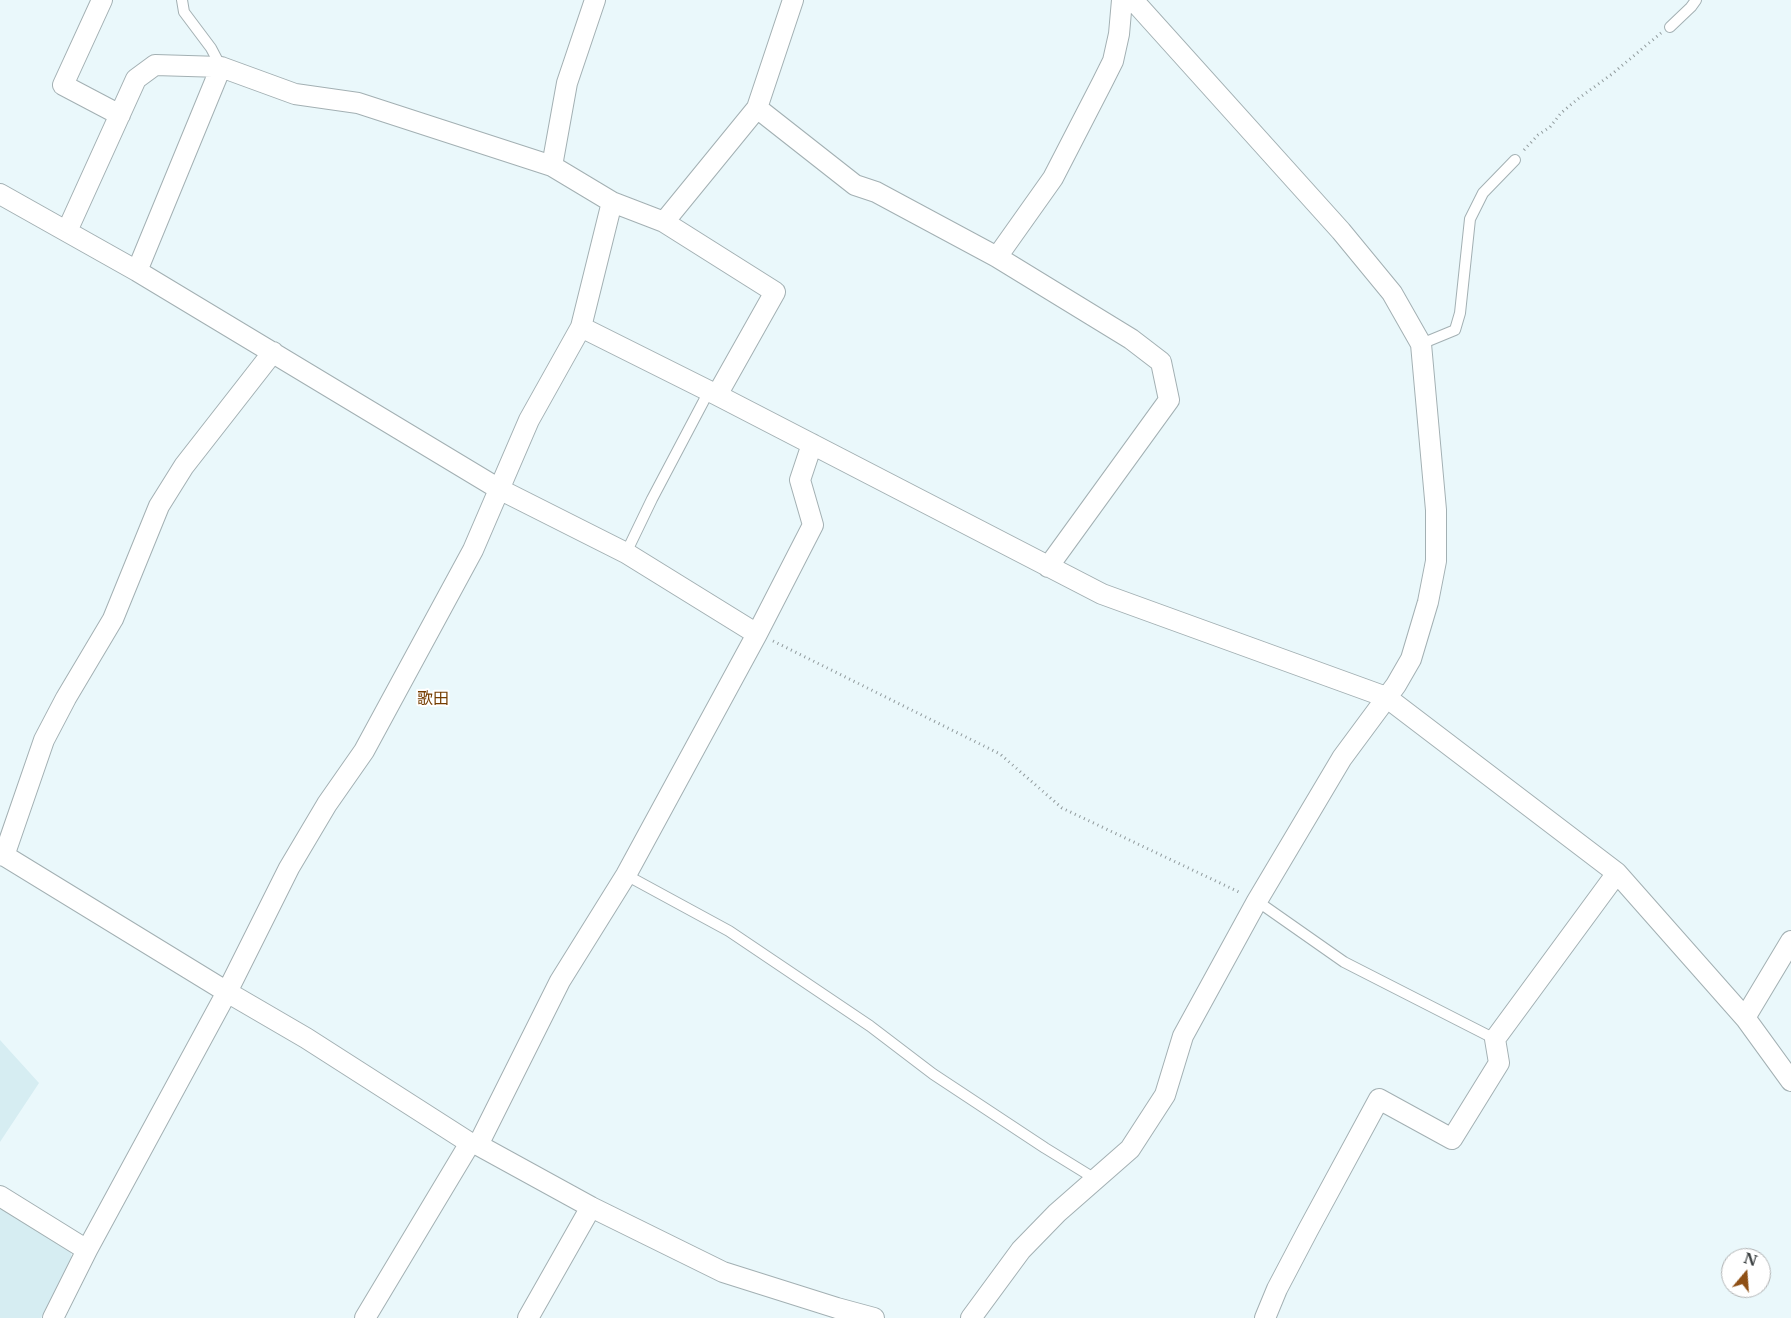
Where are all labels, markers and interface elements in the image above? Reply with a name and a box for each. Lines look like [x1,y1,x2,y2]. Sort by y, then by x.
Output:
district label: 歌田 [417,689,449,709]
north arrow [1721,1248,1771,1298]
text: N [1741,1249,1759,1270]

